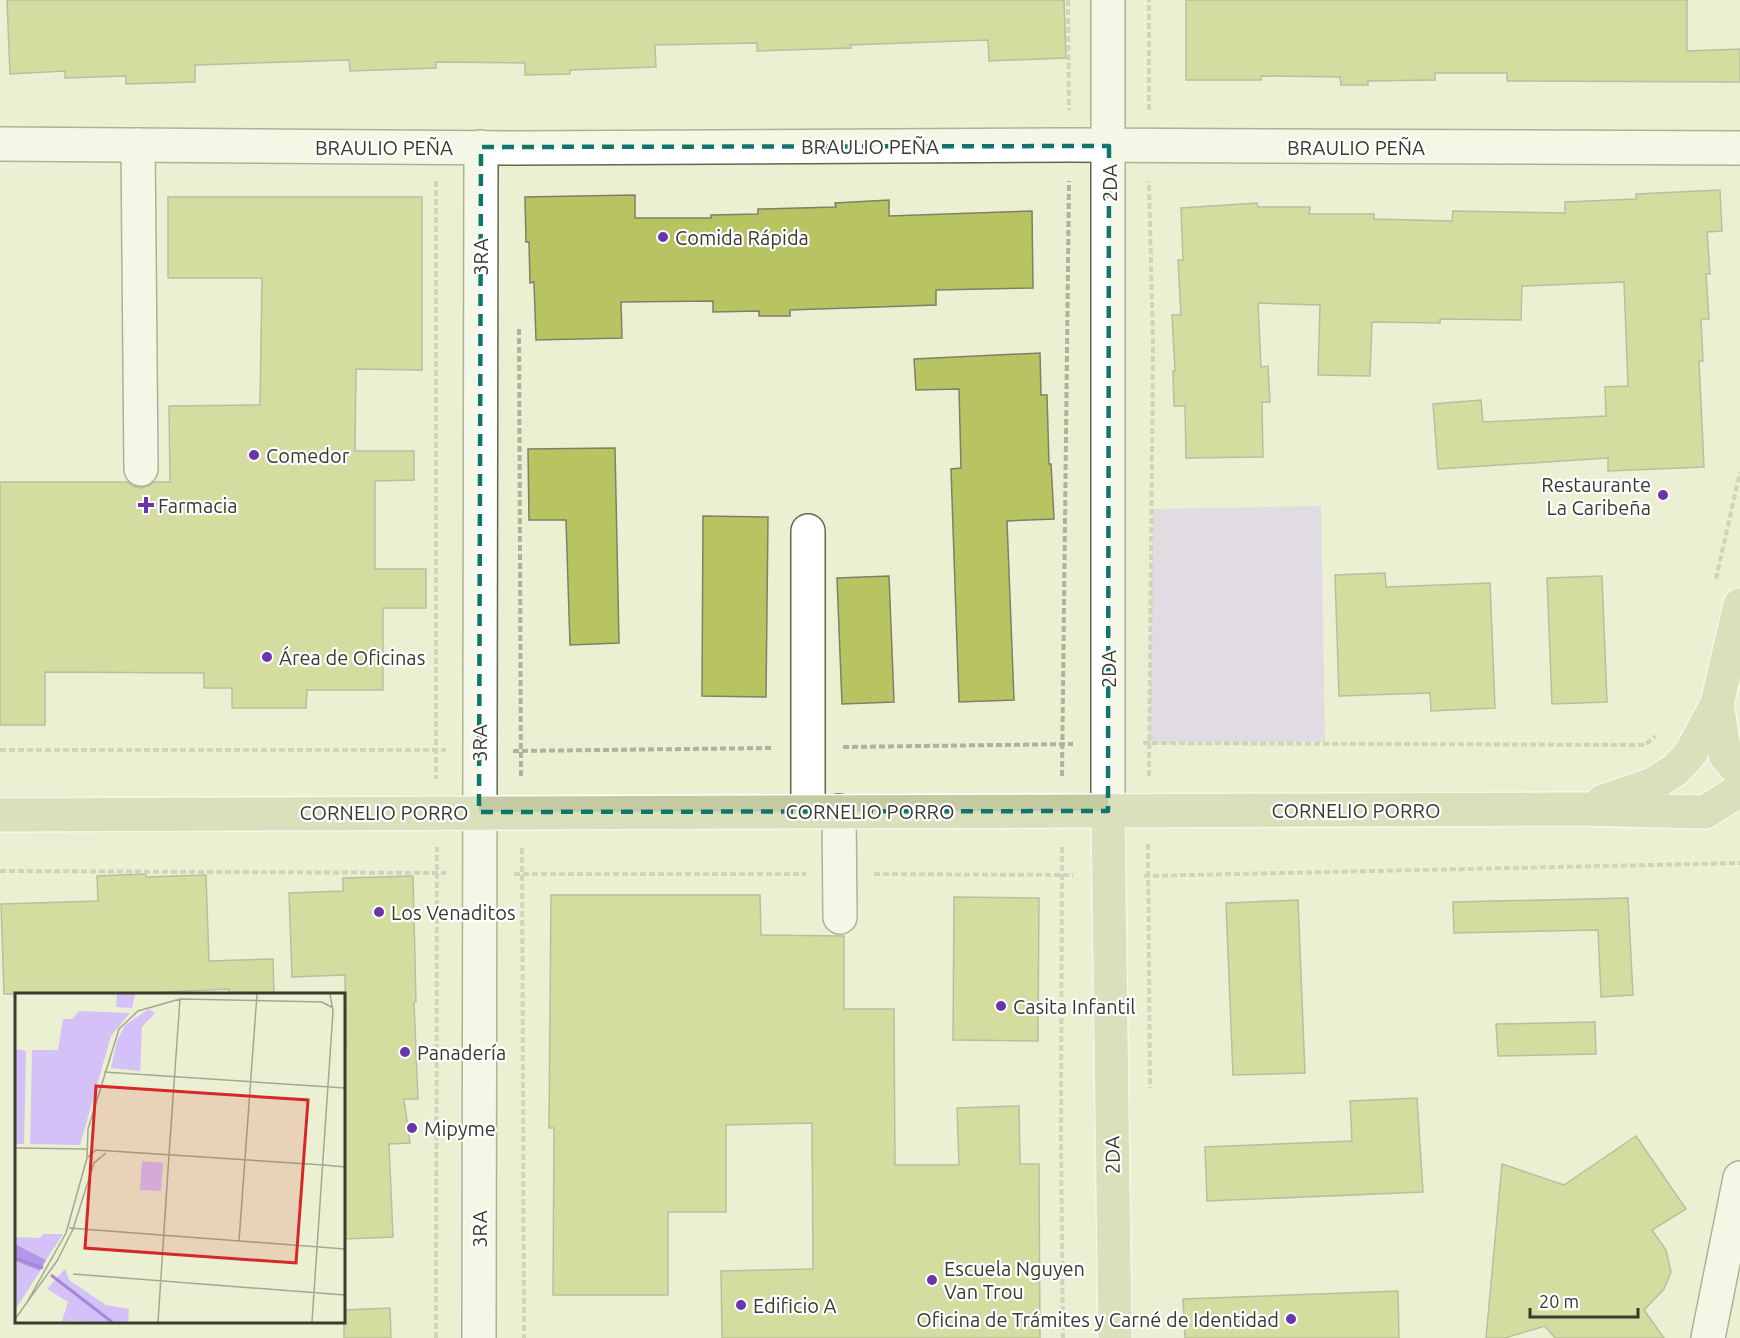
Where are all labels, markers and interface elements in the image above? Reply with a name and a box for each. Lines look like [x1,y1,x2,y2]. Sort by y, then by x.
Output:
street label: BRAULIO PEÑA [801,135,939,158]
street label: BRAULIO PEÑA [315,136,453,159]
street label: BRAULIO PEÑA [1287,136,1425,159]
street label: 2DA [1098,164,1121,202]
place label: Comida Rápida [675,226,809,249]
marker: Comida Rápida [656,230,670,244]
street label: 3RA [469,238,492,276]
place label: Comedor [266,444,350,467]
marker: Comedor [247,448,261,462]
place label: Restaurante La Caribeña [1541,473,1651,519]
marker: Restaurante La Caribeña [1656,488,1670,502]
place label: Farmacia [158,494,238,517]
marker: Farmacia [139,498,153,512]
place label: Área de Oficinas [279,646,425,669]
marker: Área de Oficinas [260,650,274,664]
street label: 2DA [1097,650,1120,688]
street label: 3RA [468,724,491,762]
street label: CORNELIO PORRO [1272,799,1440,822]
street label: CORNELIO PORRO [786,800,954,823]
street label: CORNELIO PORRO [300,801,468,824]
place label: Los Venaditos [391,901,516,924]
marker: Los Venaditos [372,905,386,919]
inset map [15,993,345,1323]
place label: Casita Infantil [1013,995,1136,1018]
marker: Casita Infantil [994,999,1008,1013]
place label: Panadería [417,1041,506,1064]
marker: Panadería [398,1045,412,1059]
place label: Mipyme [424,1117,496,1140]
marker: Mipyme [405,1121,419,1135]
street label: 2DA [1100,1136,1124,1174]
street label: 3RA [468,1210,491,1248]
place label: Escuela Nguyen Van Trou [944,1257,1085,1303]
marker: Escuela Nguyen Van Trou [925,1273,939,1287]
scale bar [1530,1281,1638,1319]
text: 20 m [1539,1291,1579,1311]
place label: Edificio A [753,1294,837,1317]
marker: Edificio A [734,1298,748,1312]
place label: Oficina de Trámites y Carné de Identidad [916,1308,1279,1331]
marker: Oficina de Trámites y Carné de Identidad [1284,1312,1298,1326]

